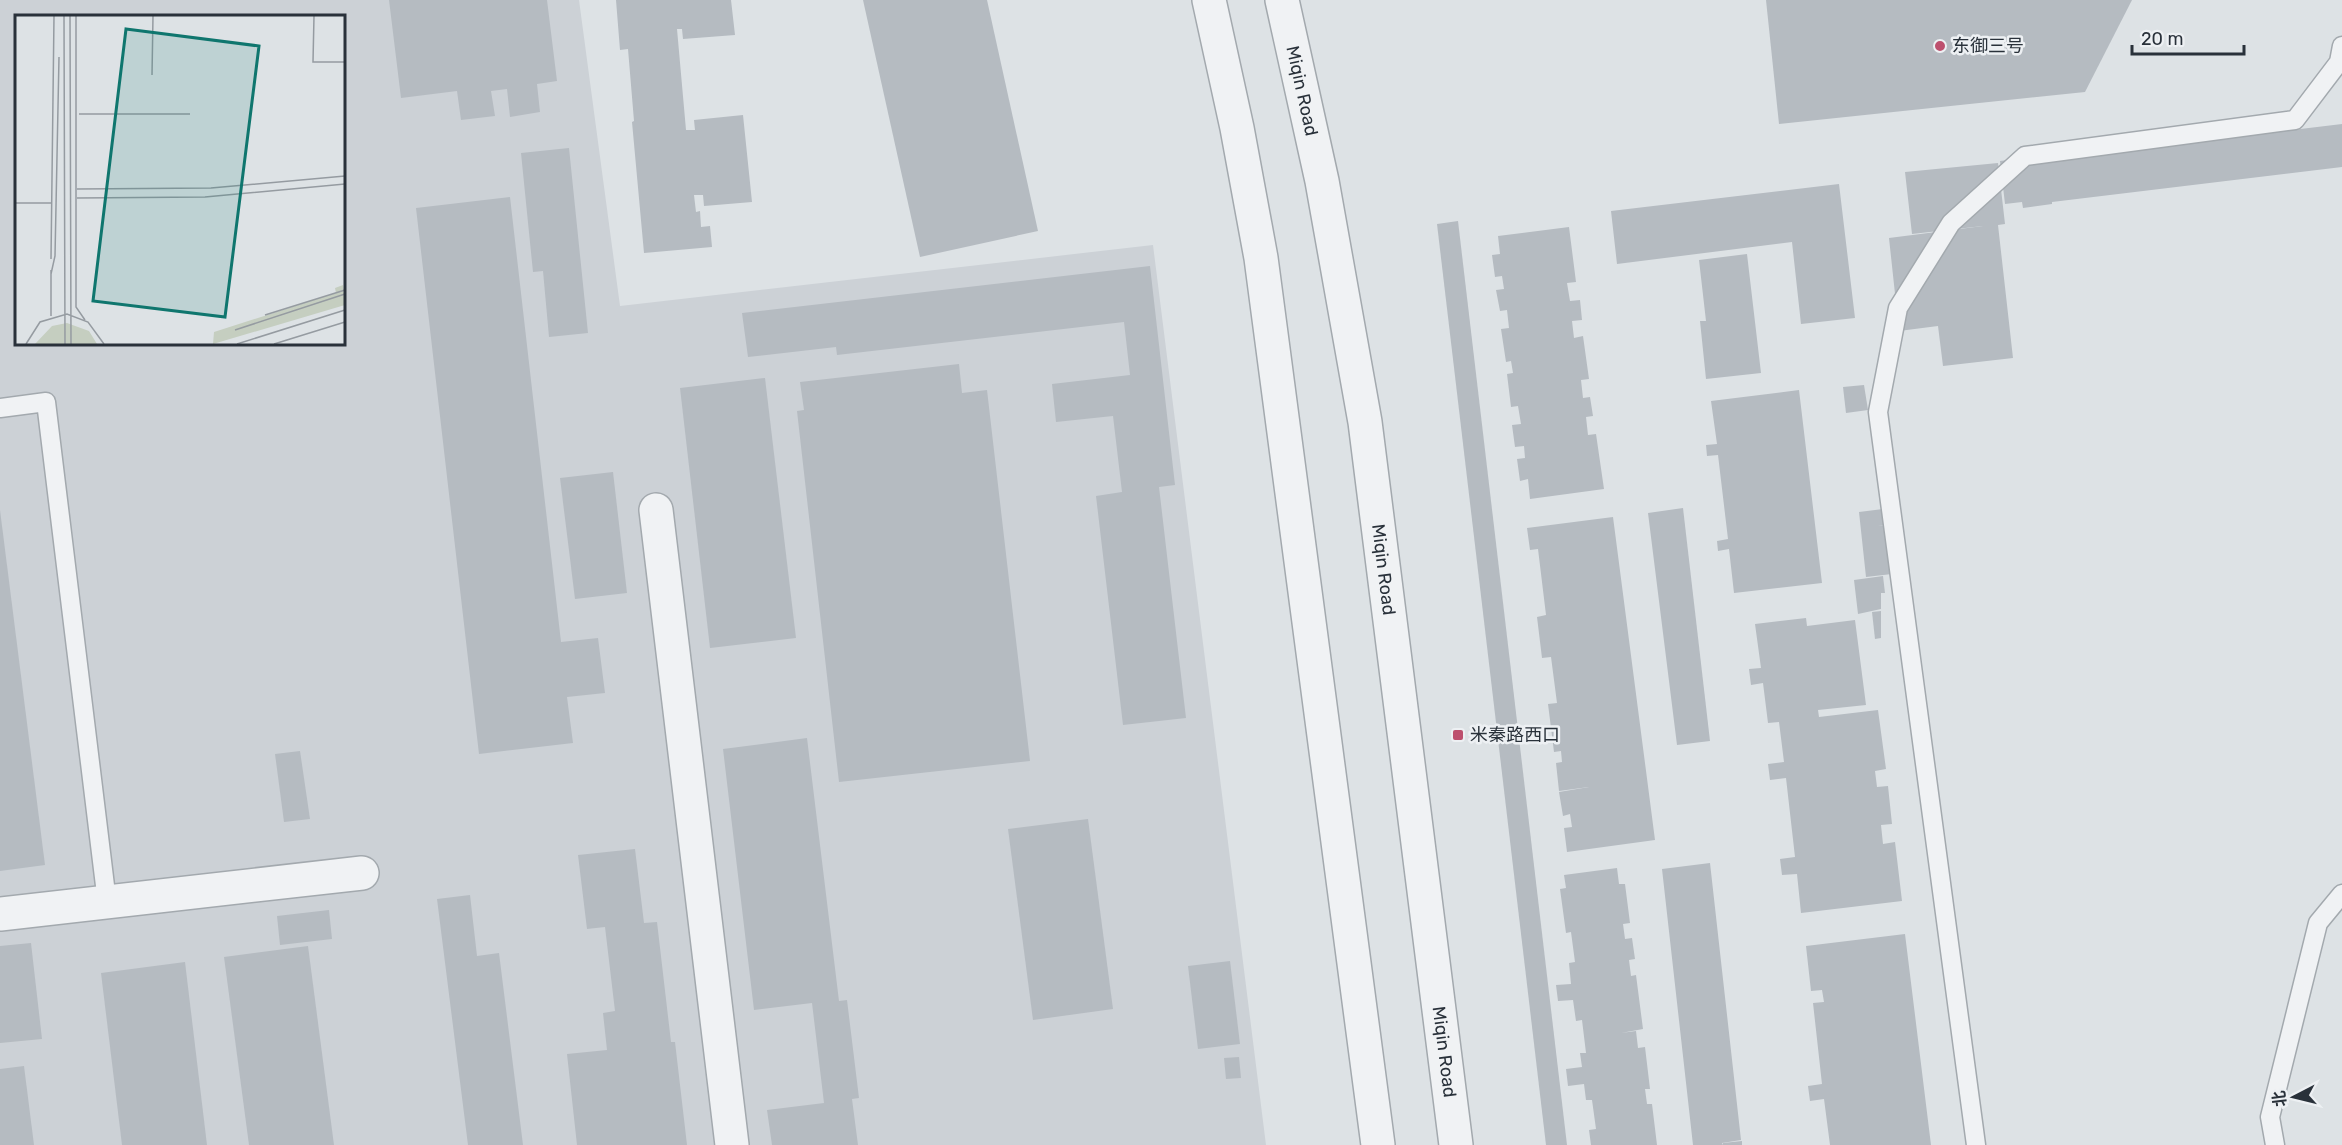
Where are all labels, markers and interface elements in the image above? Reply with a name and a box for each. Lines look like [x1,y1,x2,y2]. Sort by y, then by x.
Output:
inset map [15,15,345,345]
scale bar [2132,18,2244,56]
text: 20 m [2141,28,2183,50]
place label: 东御三号 [1952,35,2024,57]
marker: 东御三号 [1933,39,1947,53]
street label: Miqin Road [1281,44,1323,138]
street label: Miqin Road [1367,523,1400,617]
place label: 米秦路西口 [1470,724,1560,746]
marker: 米秦路西口 [1451,728,1465,742]
street label: Miqin Road [1428,1005,1461,1099]
north arrow [2264,1067,2324,1127]
text: 北 [2269,1090,2290,1108]

